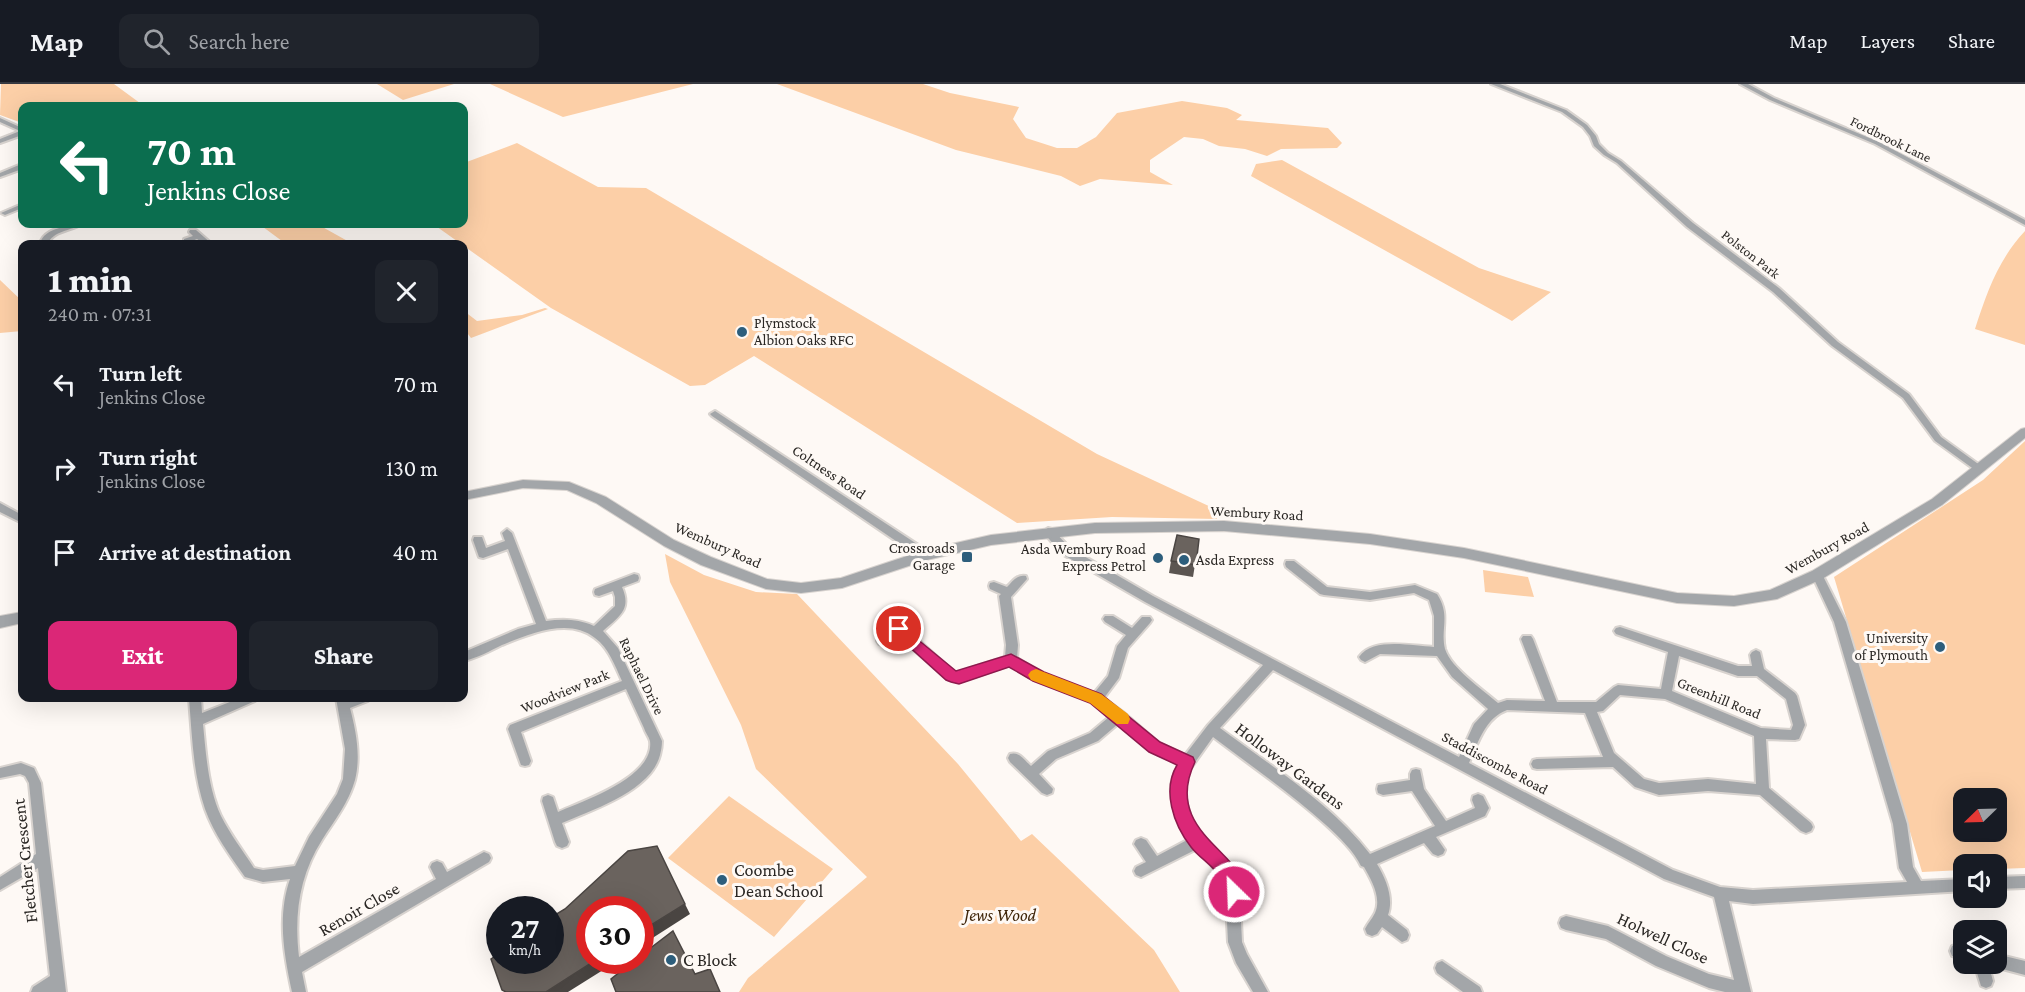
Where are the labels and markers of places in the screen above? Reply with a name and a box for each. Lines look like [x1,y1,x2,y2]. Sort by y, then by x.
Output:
place label: Plymstock Albion Oaks RFC [754,315,854,348]
marker: Plymstock Albion Oaks RFC [735,325,749,339]
place label: Crossroads Garage [889,540,955,574]
place label: Asda Wembury Road Express Petrol [1021,541,1146,575]
marker: Crossroads Garage [960,550,974,564]
marker: Asda Wembury Road Express Petrol [1151,551,1165,565]
place label: Asda Express [1196,552,1274,569]
marker: Asda Express [1177,553,1191,567]
pin [873,603,924,654]
place label: University of Plymouth [1854,630,1928,664]
marker: University of Plymouth [1933,640,1947,654]
place label: Coombe Dean School [734,860,824,901]
marker: Coombe Dean School [715,873,729,887]
place label: C Block [683,950,737,970]
marker: C Block [664,953,678,967]

